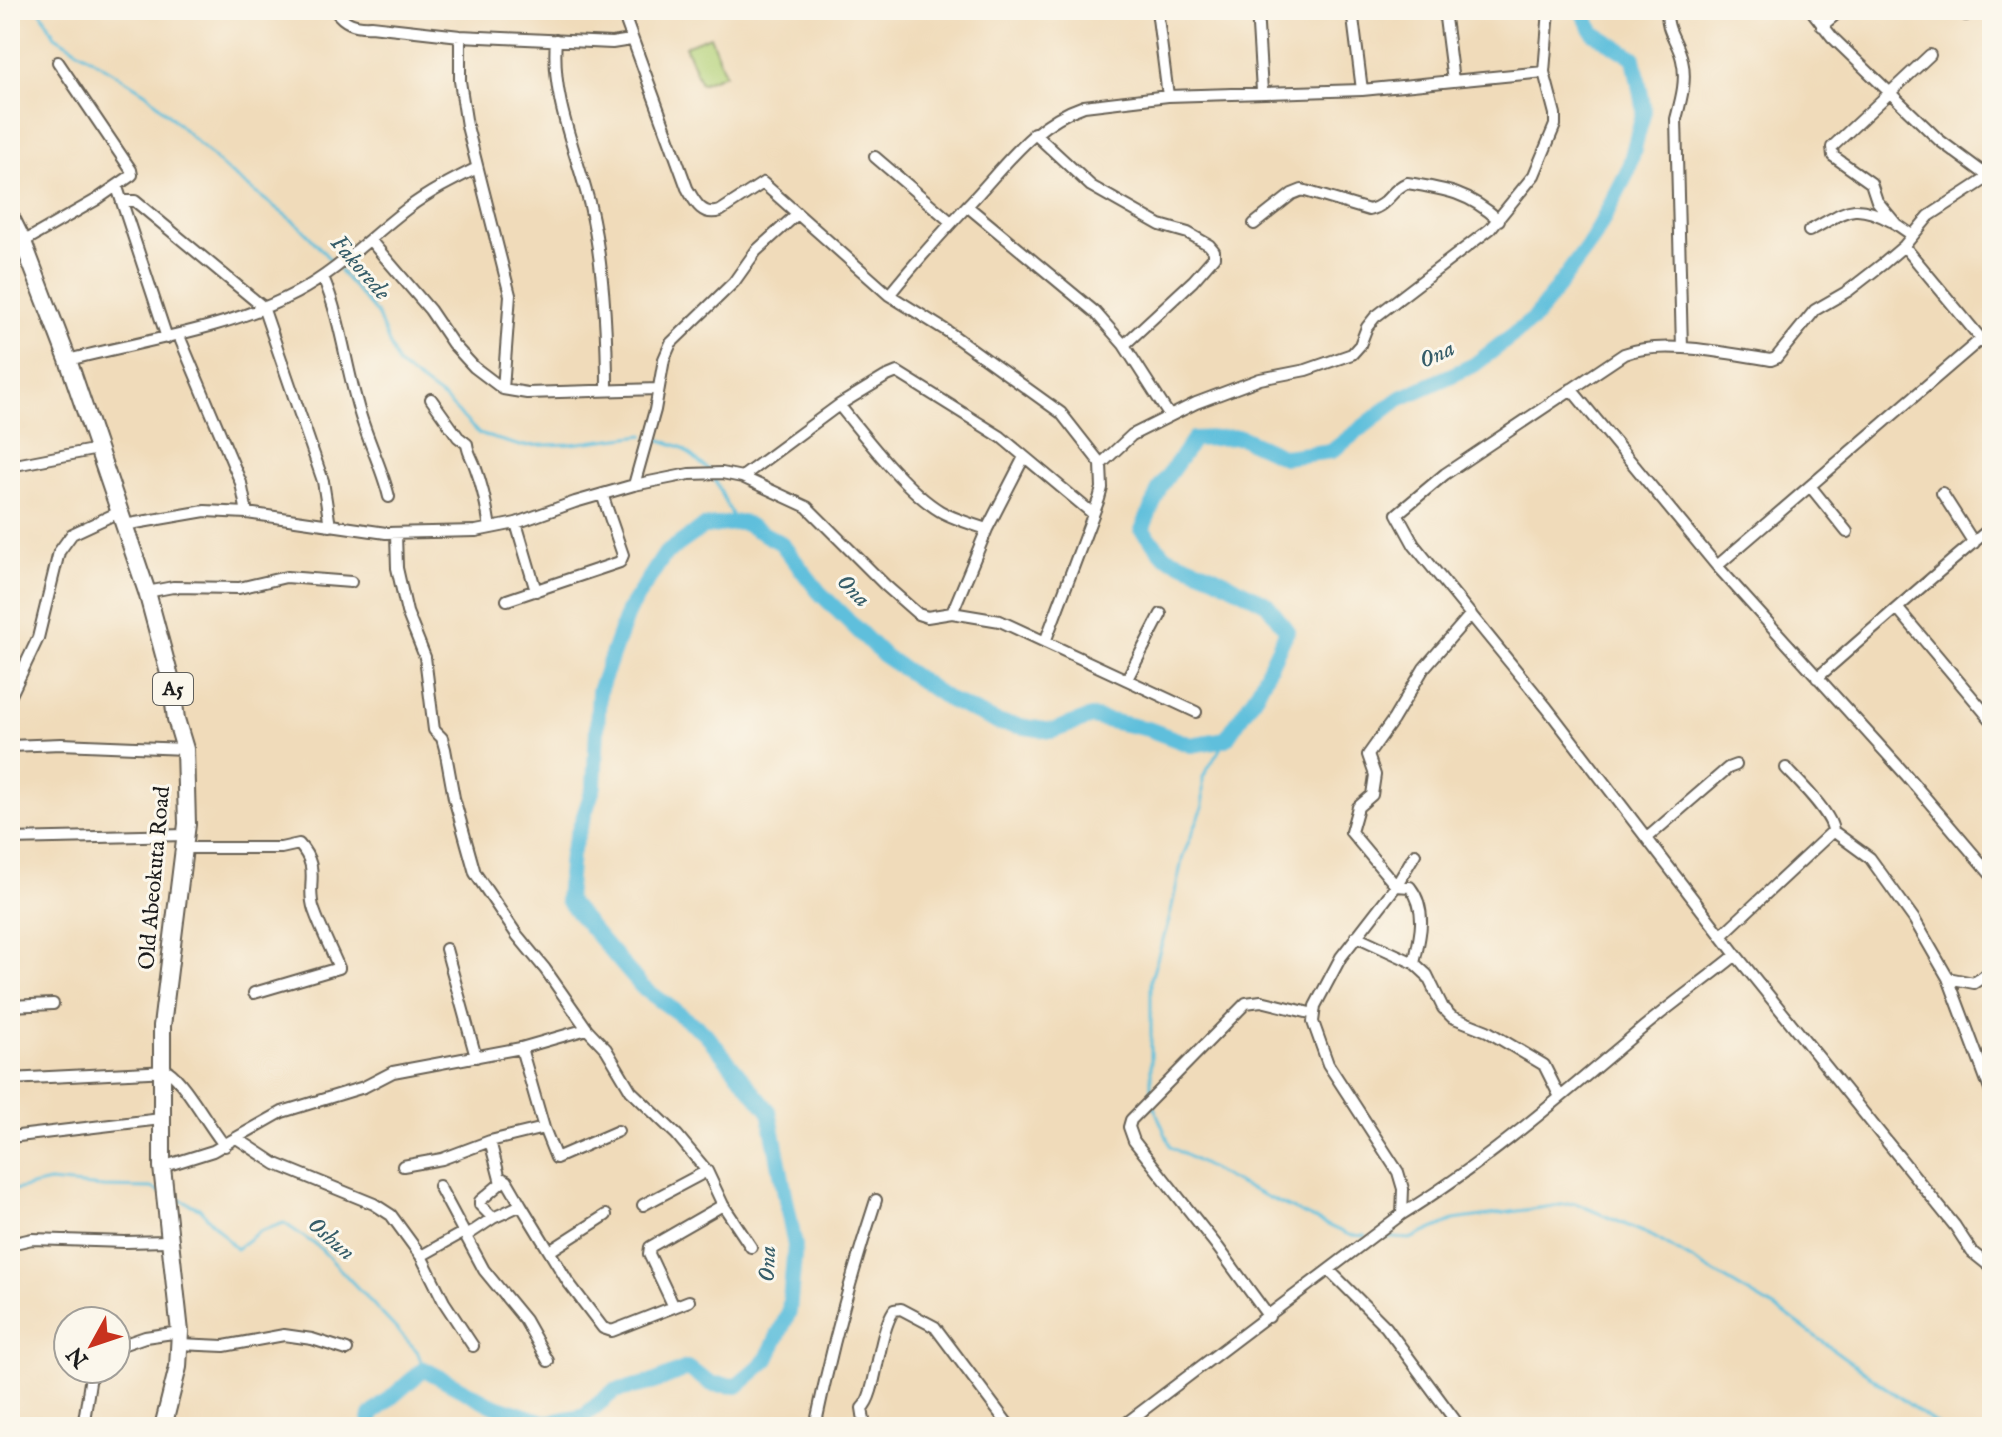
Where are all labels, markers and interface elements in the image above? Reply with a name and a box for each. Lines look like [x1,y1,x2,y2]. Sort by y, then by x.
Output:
water label: Fakorede [323,229,397,307]
water label: Ona [1414,333,1460,377]
water label: Ona [829,567,877,615]
road number: A5 [153,673,193,705]
street label: Old Abeokuta Road [133,785,177,971]
water label: Oshun [301,1210,361,1268]
water label: Ona [752,1245,784,1283]
north arrow [52,1305,132,1385]
text: N [61,1340,96,1374]

